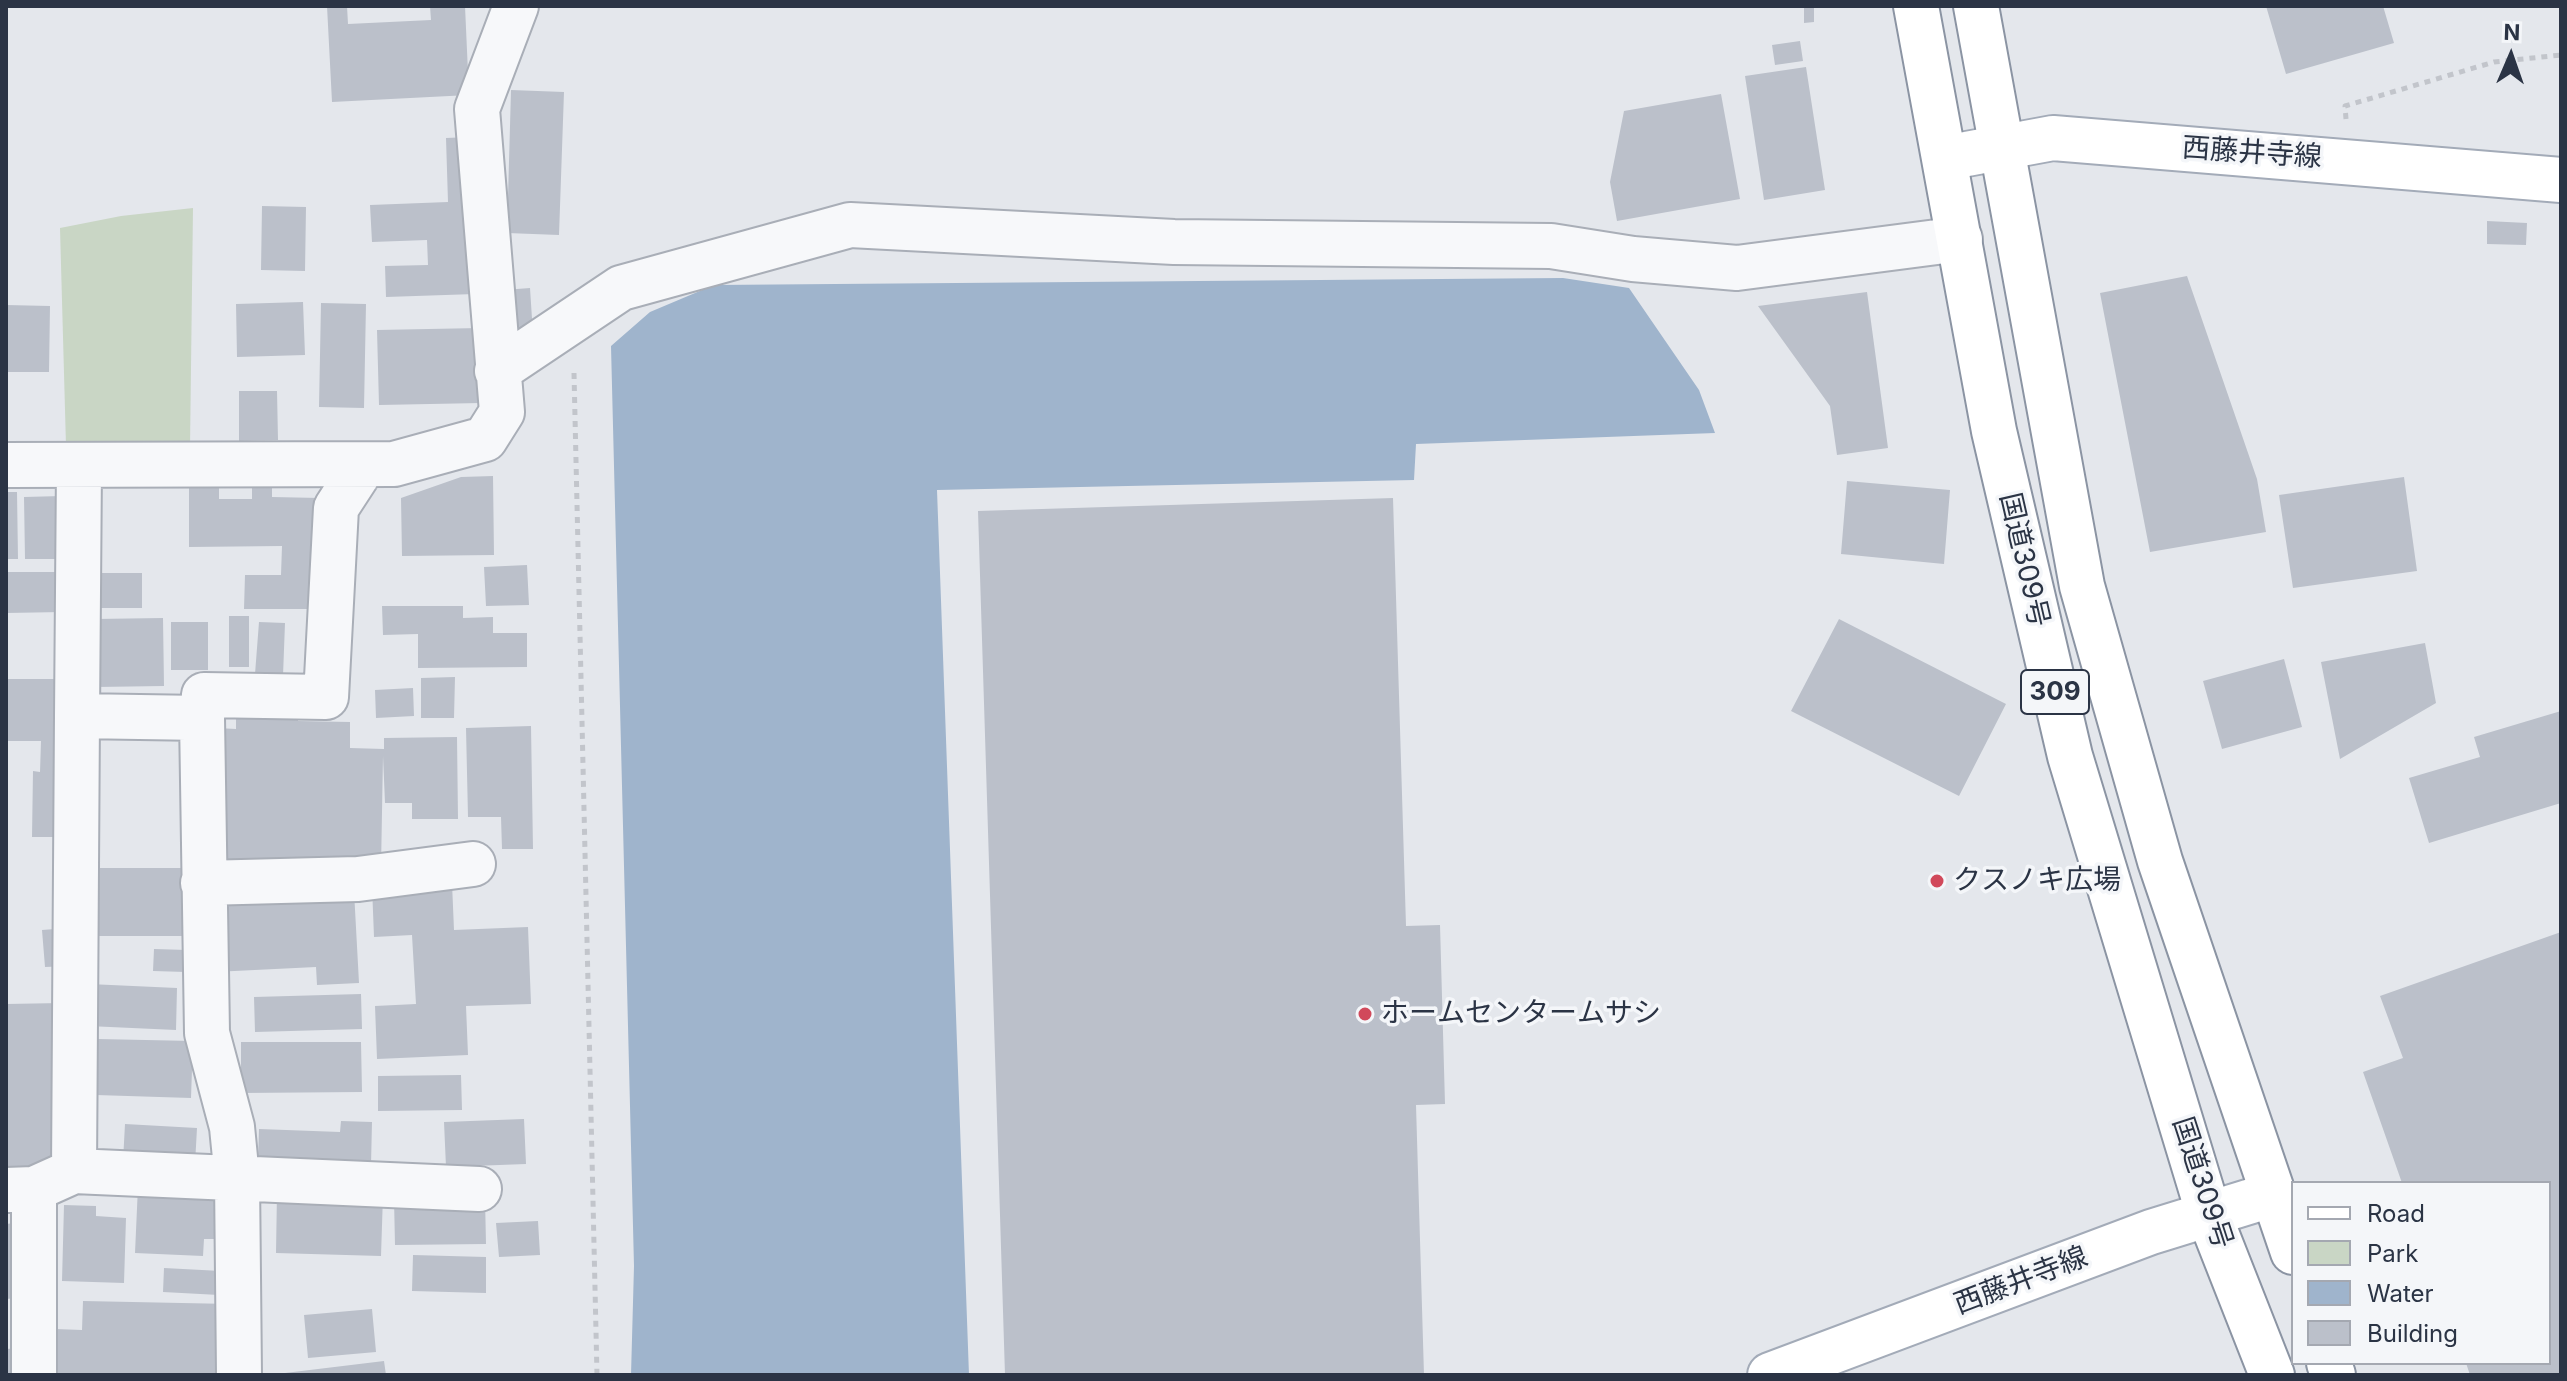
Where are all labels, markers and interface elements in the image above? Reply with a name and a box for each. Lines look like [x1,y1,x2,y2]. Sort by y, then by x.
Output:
north arrow [2471,16,2551,96]
text: N [2503,19,2521,45]
street label: 西藤井寺線 [2181,131,2323,175]
street label: 国道309号 [1992,490,2056,630]
road number: 309 [2021,670,2089,714]
place label: クスノキ広場 [1953,864,2121,898]
marker: クスノキ広場 [1928,872,1946,890]
place label: ホームセンタームサシ [1381,997,1661,1031]
marker: ホームセンタームサシ [1356,1005,1374,1023]
street label: 国道309号 [2165,1113,2239,1253]
legend [2291,1181,2551,1365]
text: Road [2367,1199,2425,1228]
text: Park [2367,1239,2418,1268]
street label: 西藤井寺線 [1950,1240,2092,1322]
text: Water [2367,1279,2434,1308]
text: Building [2367,1319,2458,1348]

